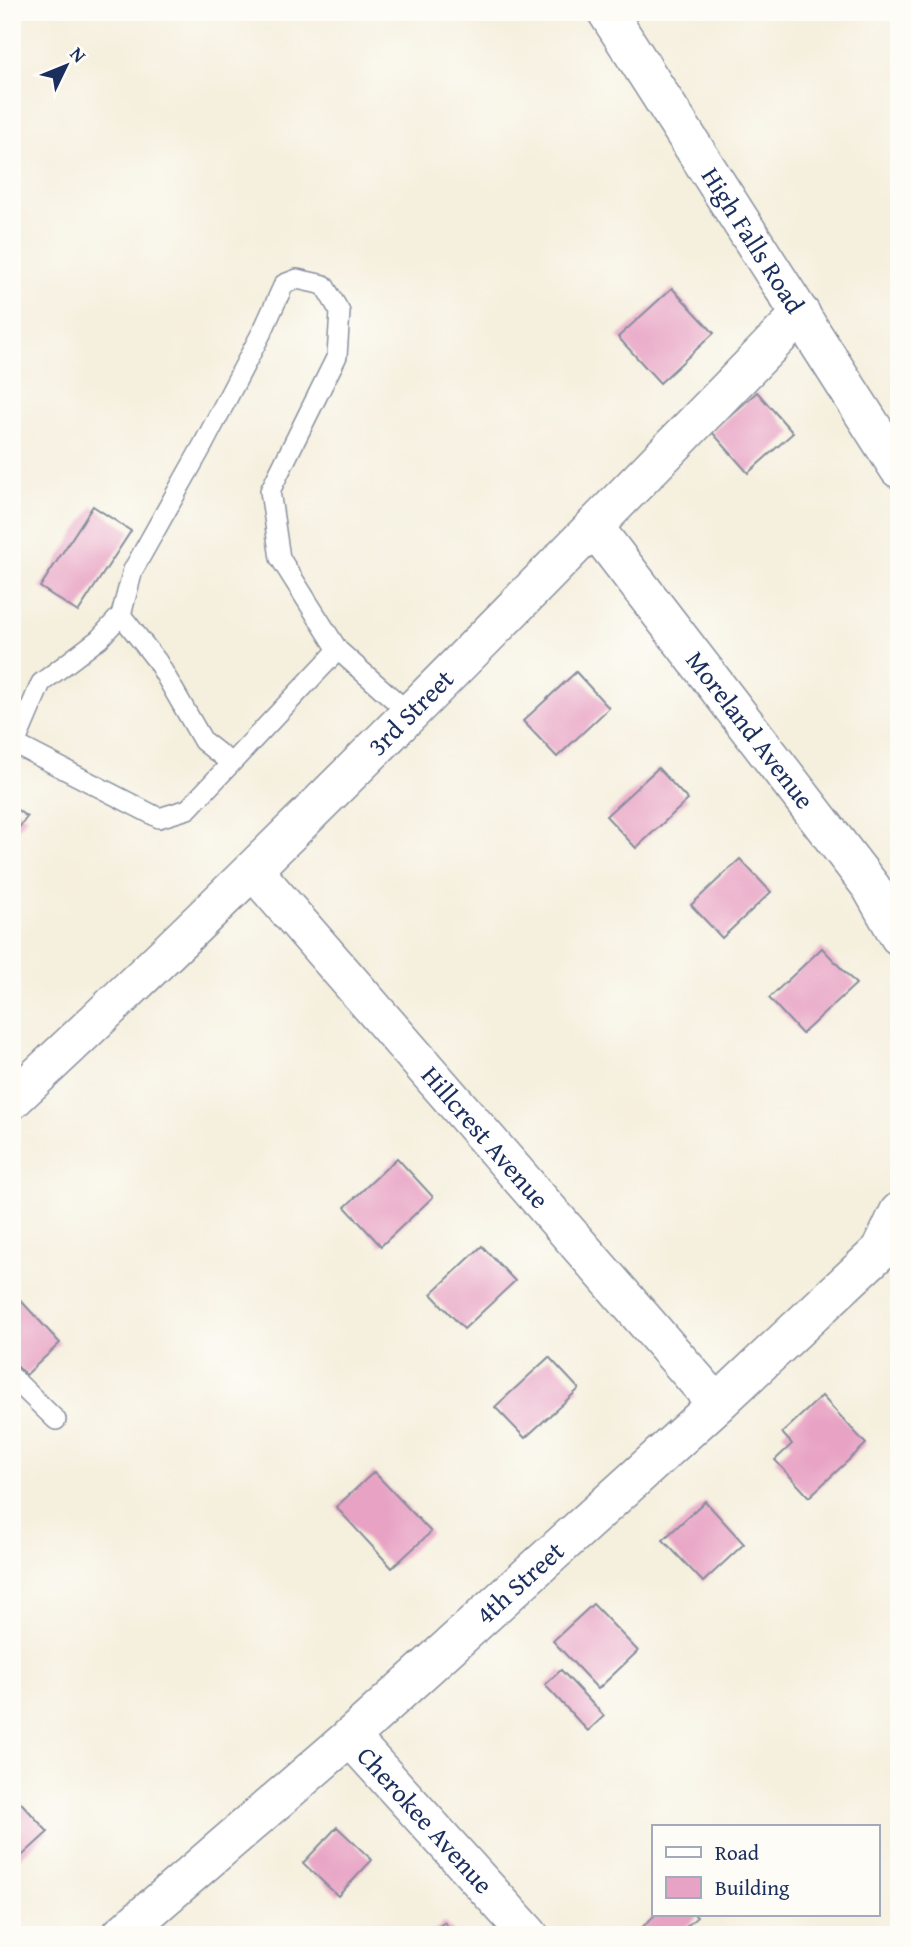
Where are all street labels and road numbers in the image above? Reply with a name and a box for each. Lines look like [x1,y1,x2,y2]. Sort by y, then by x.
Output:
street label: High Falls Road [692,159,815,321]
street label: Moreland Avenue [677,642,824,817]
street label: 3rd Street [358,660,462,764]
street label: Hillcrest Avenue [412,1057,559,1217]
street label: 4th Street [466,1532,573,1633]
street label: Cherokee Avenue [348,1737,503,1902]

